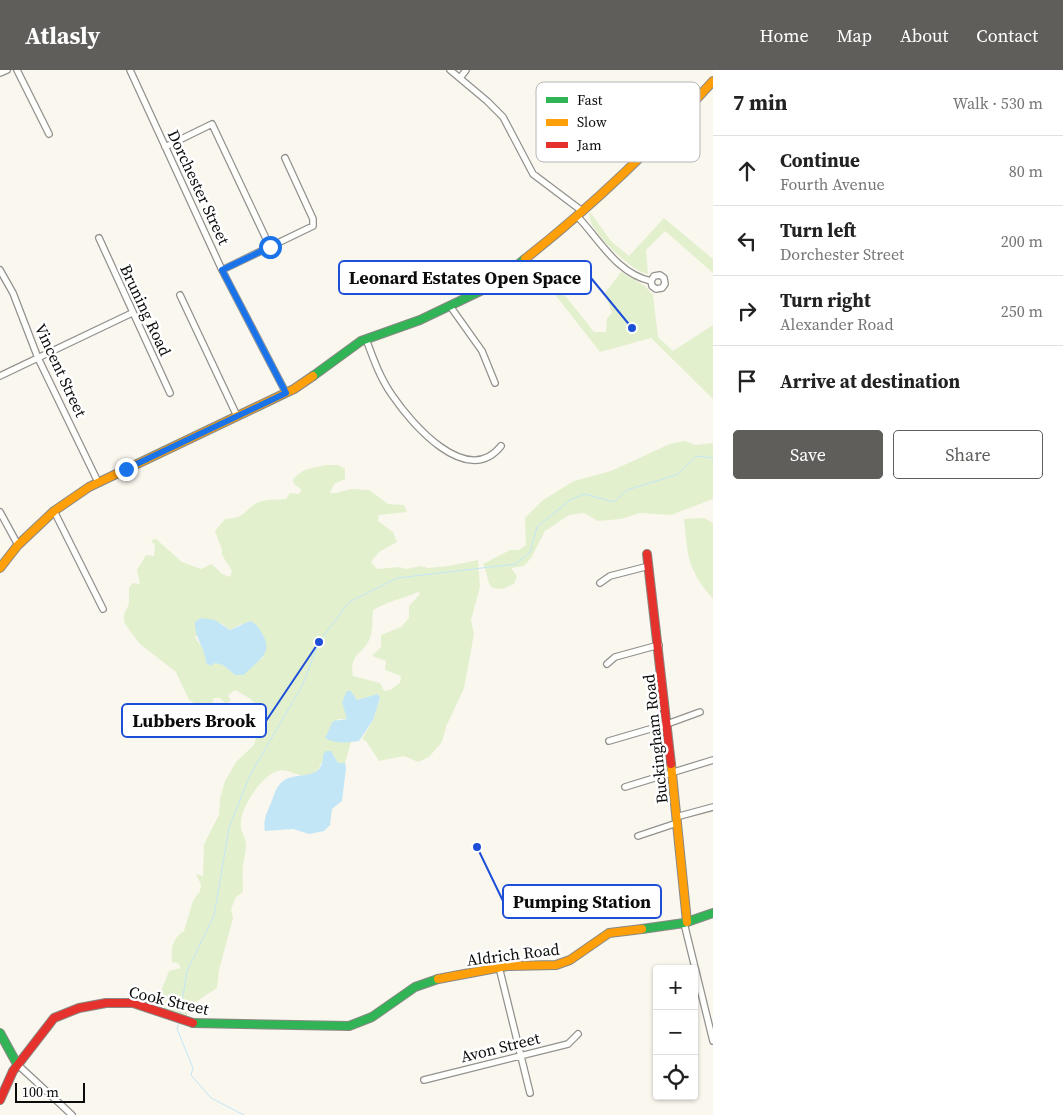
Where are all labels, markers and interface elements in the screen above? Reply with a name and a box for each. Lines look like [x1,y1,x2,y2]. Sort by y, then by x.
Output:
text: Atlasly [25,19,100,52]
text: Home [760,23,809,48]
text: Map [837,23,872,48]
text: About [900,23,948,48]
text: Contact [976,23,1038,48]
legend [536,82,700,162]
text: 7 min [733,88,788,117]
text: Fast [577,90,603,110]
text: Walk · 530 m [953,92,1043,114]
text: Slow [577,112,607,132]
street label: Dorchester Street [163,126,236,249]
text: Jam [576,135,602,155]
text: Continue [780,147,860,173]
icon: ahead [733,157,761,185]
text: 80 m [1009,160,1043,182]
text: Fourth Avenue [780,173,885,195]
text: Turn left [780,217,856,243]
icon: left [733,227,761,255]
text: 200 m [1001,230,1043,252]
route start [259,236,282,259]
text: Dorchester Street [780,243,904,265]
street label: Bruning Road [115,261,177,359]
callout: Leonard Estates Open Space [339,261,591,294]
text: Leonard Estates Open Space [349,265,581,290]
text: Turn right [780,287,871,313]
icon: right [733,297,761,325]
text: 250 m [1001,300,1043,322]
text: Alexander Road [780,313,894,335]
street label: Vincent Street [30,320,93,421]
icon: arrive [733,367,761,395]
text: Arrive at destination [780,368,960,394]
button: Save [733,430,883,479]
button: Share [893,430,1043,479]
route end [115,458,138,481]
street label: Buckingham Road [637,673,673,805]
callout: Lubbers Brook [122,704,266,737]
text: Lubbers Brook [132,708,256,733]
callout: Pumping Station [503,885,661,918]
text: Pumping Station [513,889,651,914]
street label: Aldrich Road [465,937,561,971]
map controls [653,965,698,1100]
button: + [653,965,698,1010]
street label: Cook Street [127,980,212,1020]
button: − [653,1010,698,1055]
street label: Avon Street [458,1026,543,1067]
button: locate [653,1055,698,1100]
scale bar [15,1080,85,1103]
text: 100 m [22,1082,59,1102]

